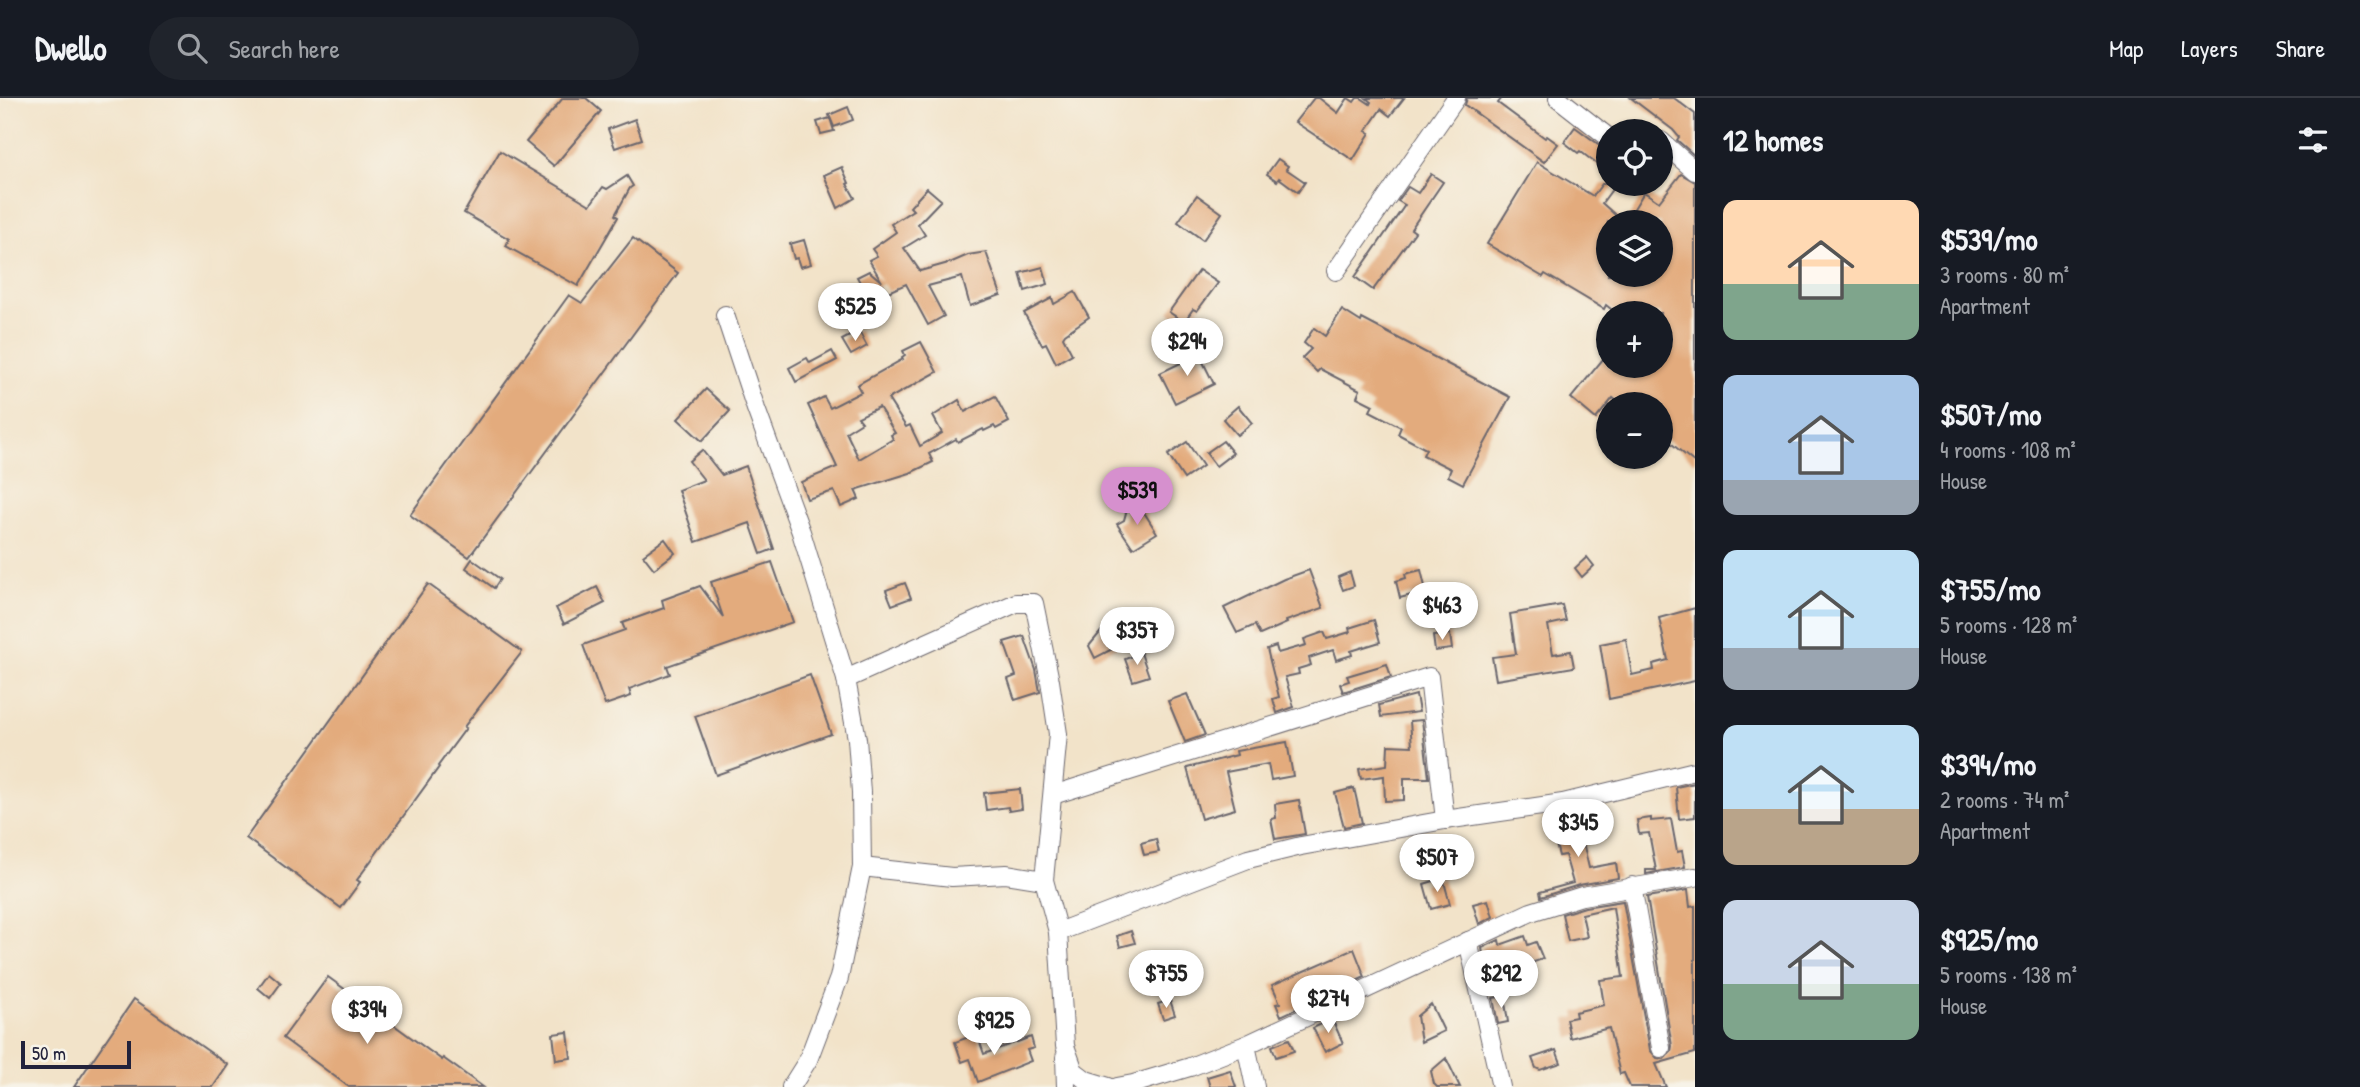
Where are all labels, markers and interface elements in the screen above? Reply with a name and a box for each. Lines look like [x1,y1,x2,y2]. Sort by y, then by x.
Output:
search box [149,17,639,80]
text: Dwello [35,26,107,70]
icon: search [173,29,211,67]
text: Search here [229,31,340,66]
text: Map [2109,32,2143,64]
text: Layers [2181,32,2238,64]
text: Share [2276,32,2325,64]
map controls [1596,119,1673,469]
button: locate [1596,119,1673,196]
text: 12 homes [1723,120,1823,160]
icon: filters [2294,121,2332,159]
button: layers [1596,210,1673,287]
text: $539/mo [1940,219,2038,259]
icon: home [1779,228,1863,312]
text: 3 rooms · 80 m² [1940,259,2069,290]
pin: $525 [814,284,896,343]
text: $525 [834,290,876,321]
text: Apartment [1940,290,2030,321]
button: + [1596,301,1673,378]
pin: $294 [1146,318,1228,378]
text: $294 [1167,325,1207,356]
button: − [1596,392,1673,469]
text: $507/mo [1940,394,2041,434]
icon: home [1779,403,1863,487]
text: 4 rooms · 108 m² [1940,434,2076,465]
text: House [1940,465,1987,496]
pin: $539 [1096,468,1178,527]
text: $539 [1117,474,1157,505]
text: $755/mo [1940,569,2041,609]
icon: home [1779,578,1863,662]
pin: $463 [1401,582,1483,642]
text: $463 [1422,589,1462,620]
pin: $357 [1096,608,1178,667]
text: 5 rooms · 128 m² [1940,609,2077,640]
text: $357 [1115,614,1159,645]
text: House [1940,640,1987,671]
text: $394/mo [1940,744,2036,784]
icon: home [1779,753,1863,837]
text: 2 rooms · 74 m² [1940,784,2069,815]
pin: $345 [1537,800,1619,859]
text: $345 [1558,806,1598,837]
text: Apartment [1940,815,2030,846]
pin: $507 [1396,834,1478,894]
text: $507 [1415,841,1459,872]
text: $925/mo [1940,919,2038,959]
icon: home [1779,928,1863,1012]
pin: $755 [1125,950,1207,1010]
pin: $292 [1460,950,1542,1010]
text: $755 [1145,957,1187,988]
text: $292 [1480,957,1522,988]
text: 5 rooms · 138 m² [1940,959,2077,990]
pin: $274 [1287,976,1369,1035]
text: $274 [1307,982,1349,1013]
pin: $394 [326,986,408,1046]
text: House [1940,990,1987,1021]
text: $394 [347,993,387,1024]
pin: $925 [953,998,1035,1057]
text: $925 [974,1004,1014,1035]
scale bar [21,1038,131,1070]
text: 50 m [32,1040,66,1066]

